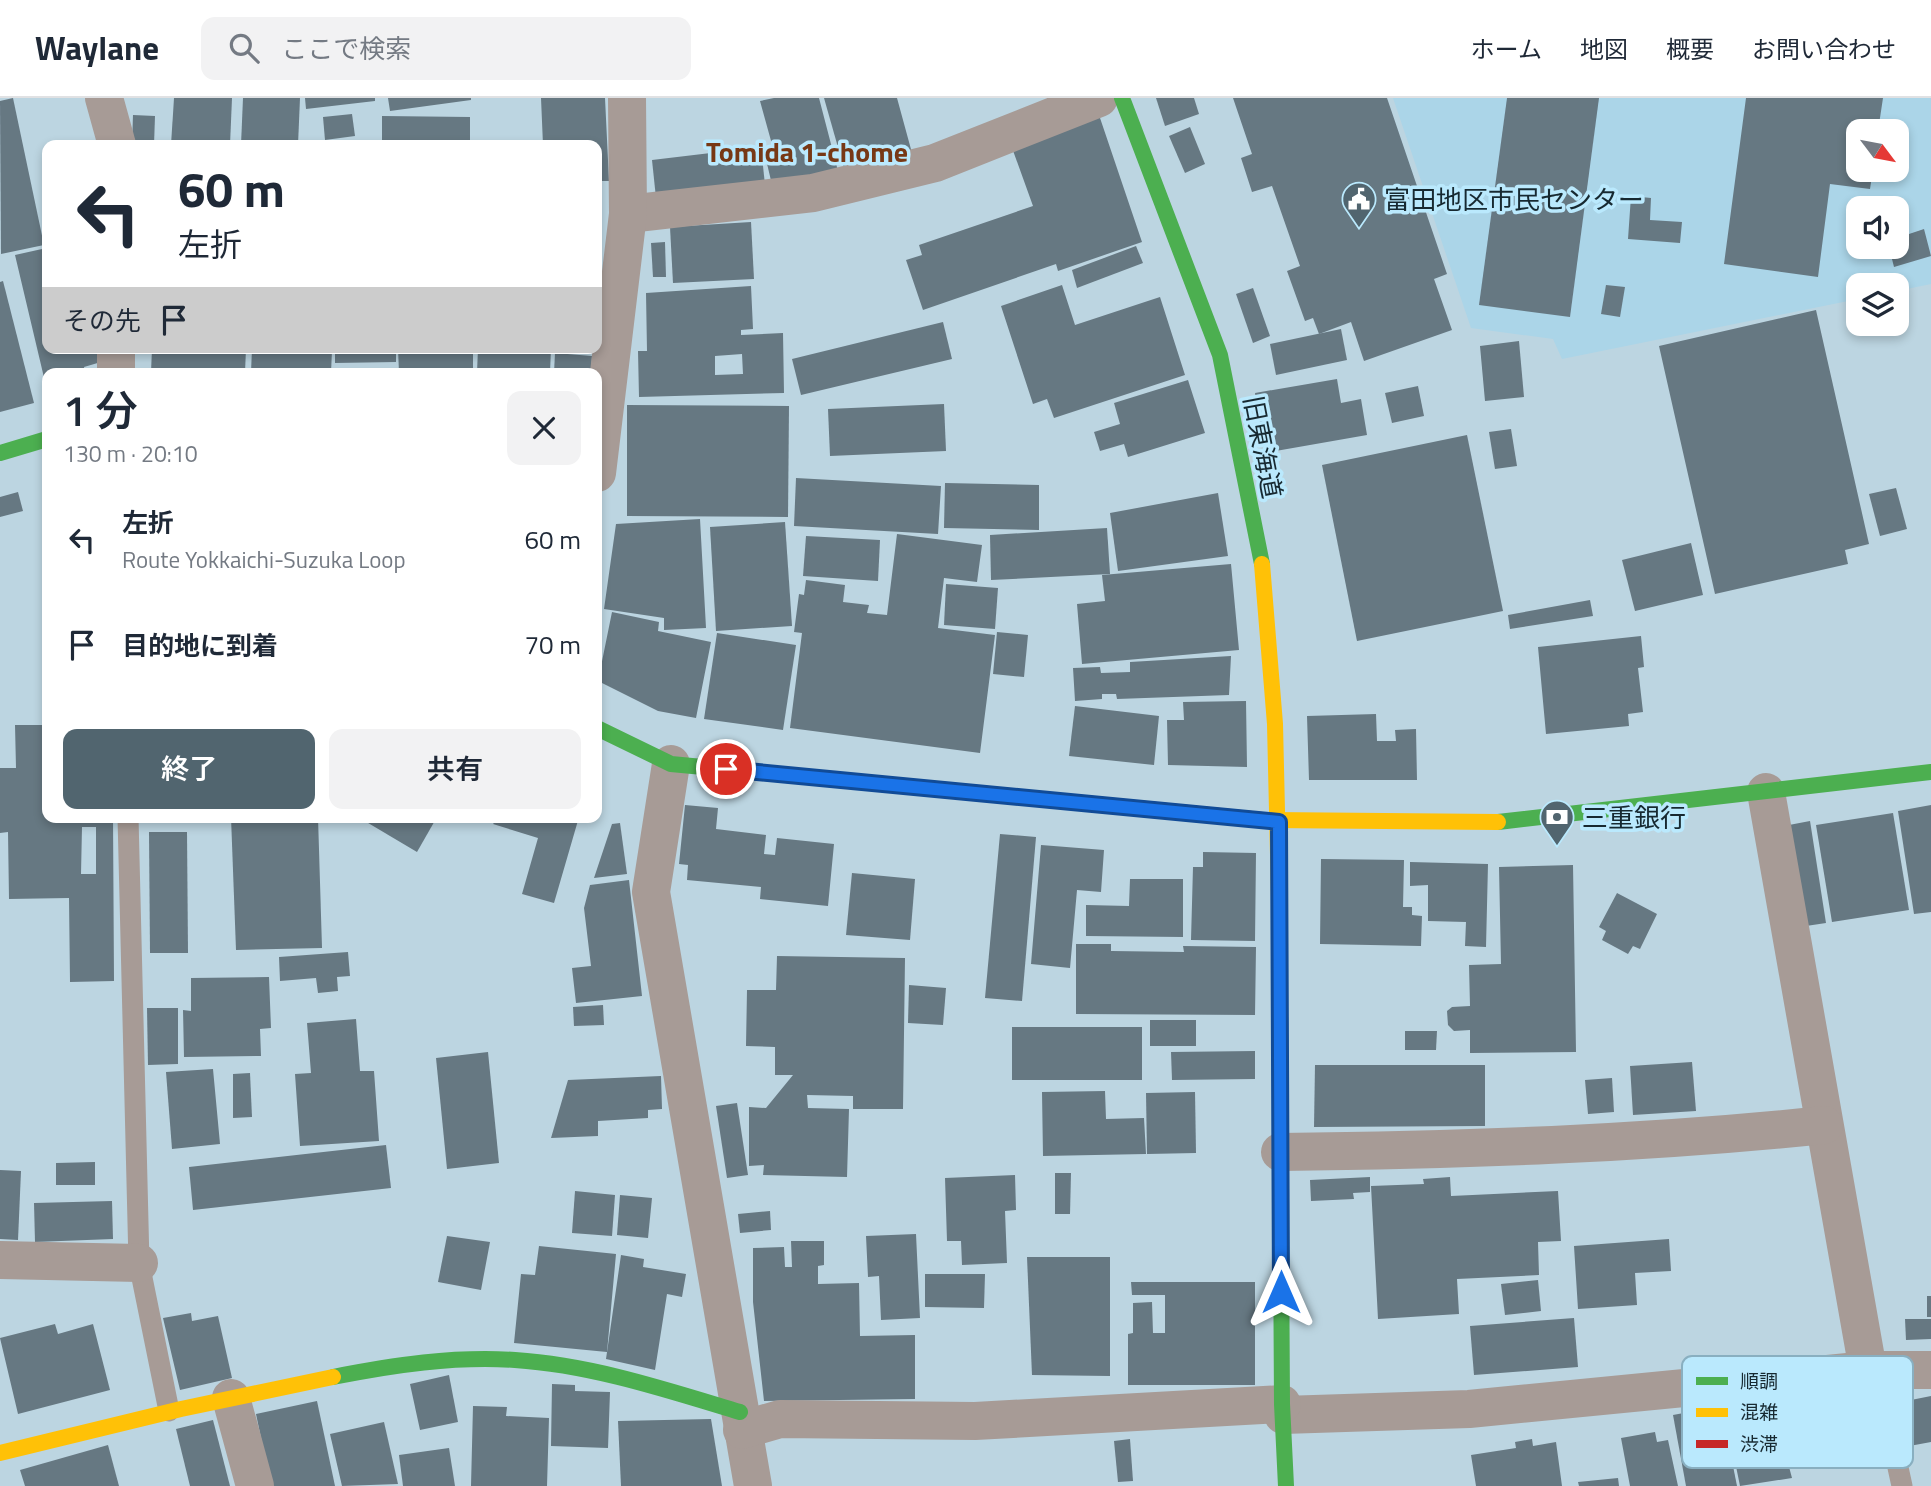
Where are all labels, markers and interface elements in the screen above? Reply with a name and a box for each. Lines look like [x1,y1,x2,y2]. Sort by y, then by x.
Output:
search box [201,17,691,80]
text: Waylane [35,23,159,73]
icon: search [225,29,263,67]
text: ここで検索 [281,29,411,68]
text: ホーム [1471,31,1542,67]
text: 地図 [1580,31,1628,67]
text: 概要 [1666,31,1714,67]
text: お問い合わせ [1752,31,1896,67]
north arrow [1846,119,1909,182]
map controls [1846,119,1909,336]
district label: Tomida 1-chome [706,130,908,173]
text: 60 m [178,151,285,226]
icon: left [63,168,154,259]
public building icon: 富田地区市民センター [1340,180,1378,229]
place label: 富田地区市民センター [1384,180,1644,219]
button: sound [1846,196,1909,259]
text: 左折 [178,220,242,268]
button: layers [1846,273,1909,336]
text: その先 [63,301,141,340]
icon: arrive [155,301,193,339]
text: 1 分 [63,378,138,442]
button: close [507,391,581,465]
street label: 旧東海道 [1234,392,1292,502]
text: 130 m · 20:10 [63,436,198,471]
text: 左折 [122,503,174,542]
text: 60 m [524,520,581,559]
icon: left [63,521,101,559]
text: Route Yokkaichi-Suzuka Loop [122,542,406,577]
text: 70 m [524,625,581,664]
icon: arrive [63,626,101,664]
text: 目的地に到着 [122,626,278,665]
button: 終了 [63,729,315,809]
button: 共有 [329,729,581,809]
pin [696,739,756,799]
icon: arrive [707,750,745,788]
bank icon: 三重銀行 [1538,798,1576,847]
place label: 三重銀行 [1582,798,1686,837]
position arrow [1244,1255,1318,1329]
legend [1682,1356,1913,1468]
text: 順調 [1740,1366,1778,1395]
text: 混雑 [1740,1397,1778,1426]
text: 渋滞 [1740,1429,1778,1458]

